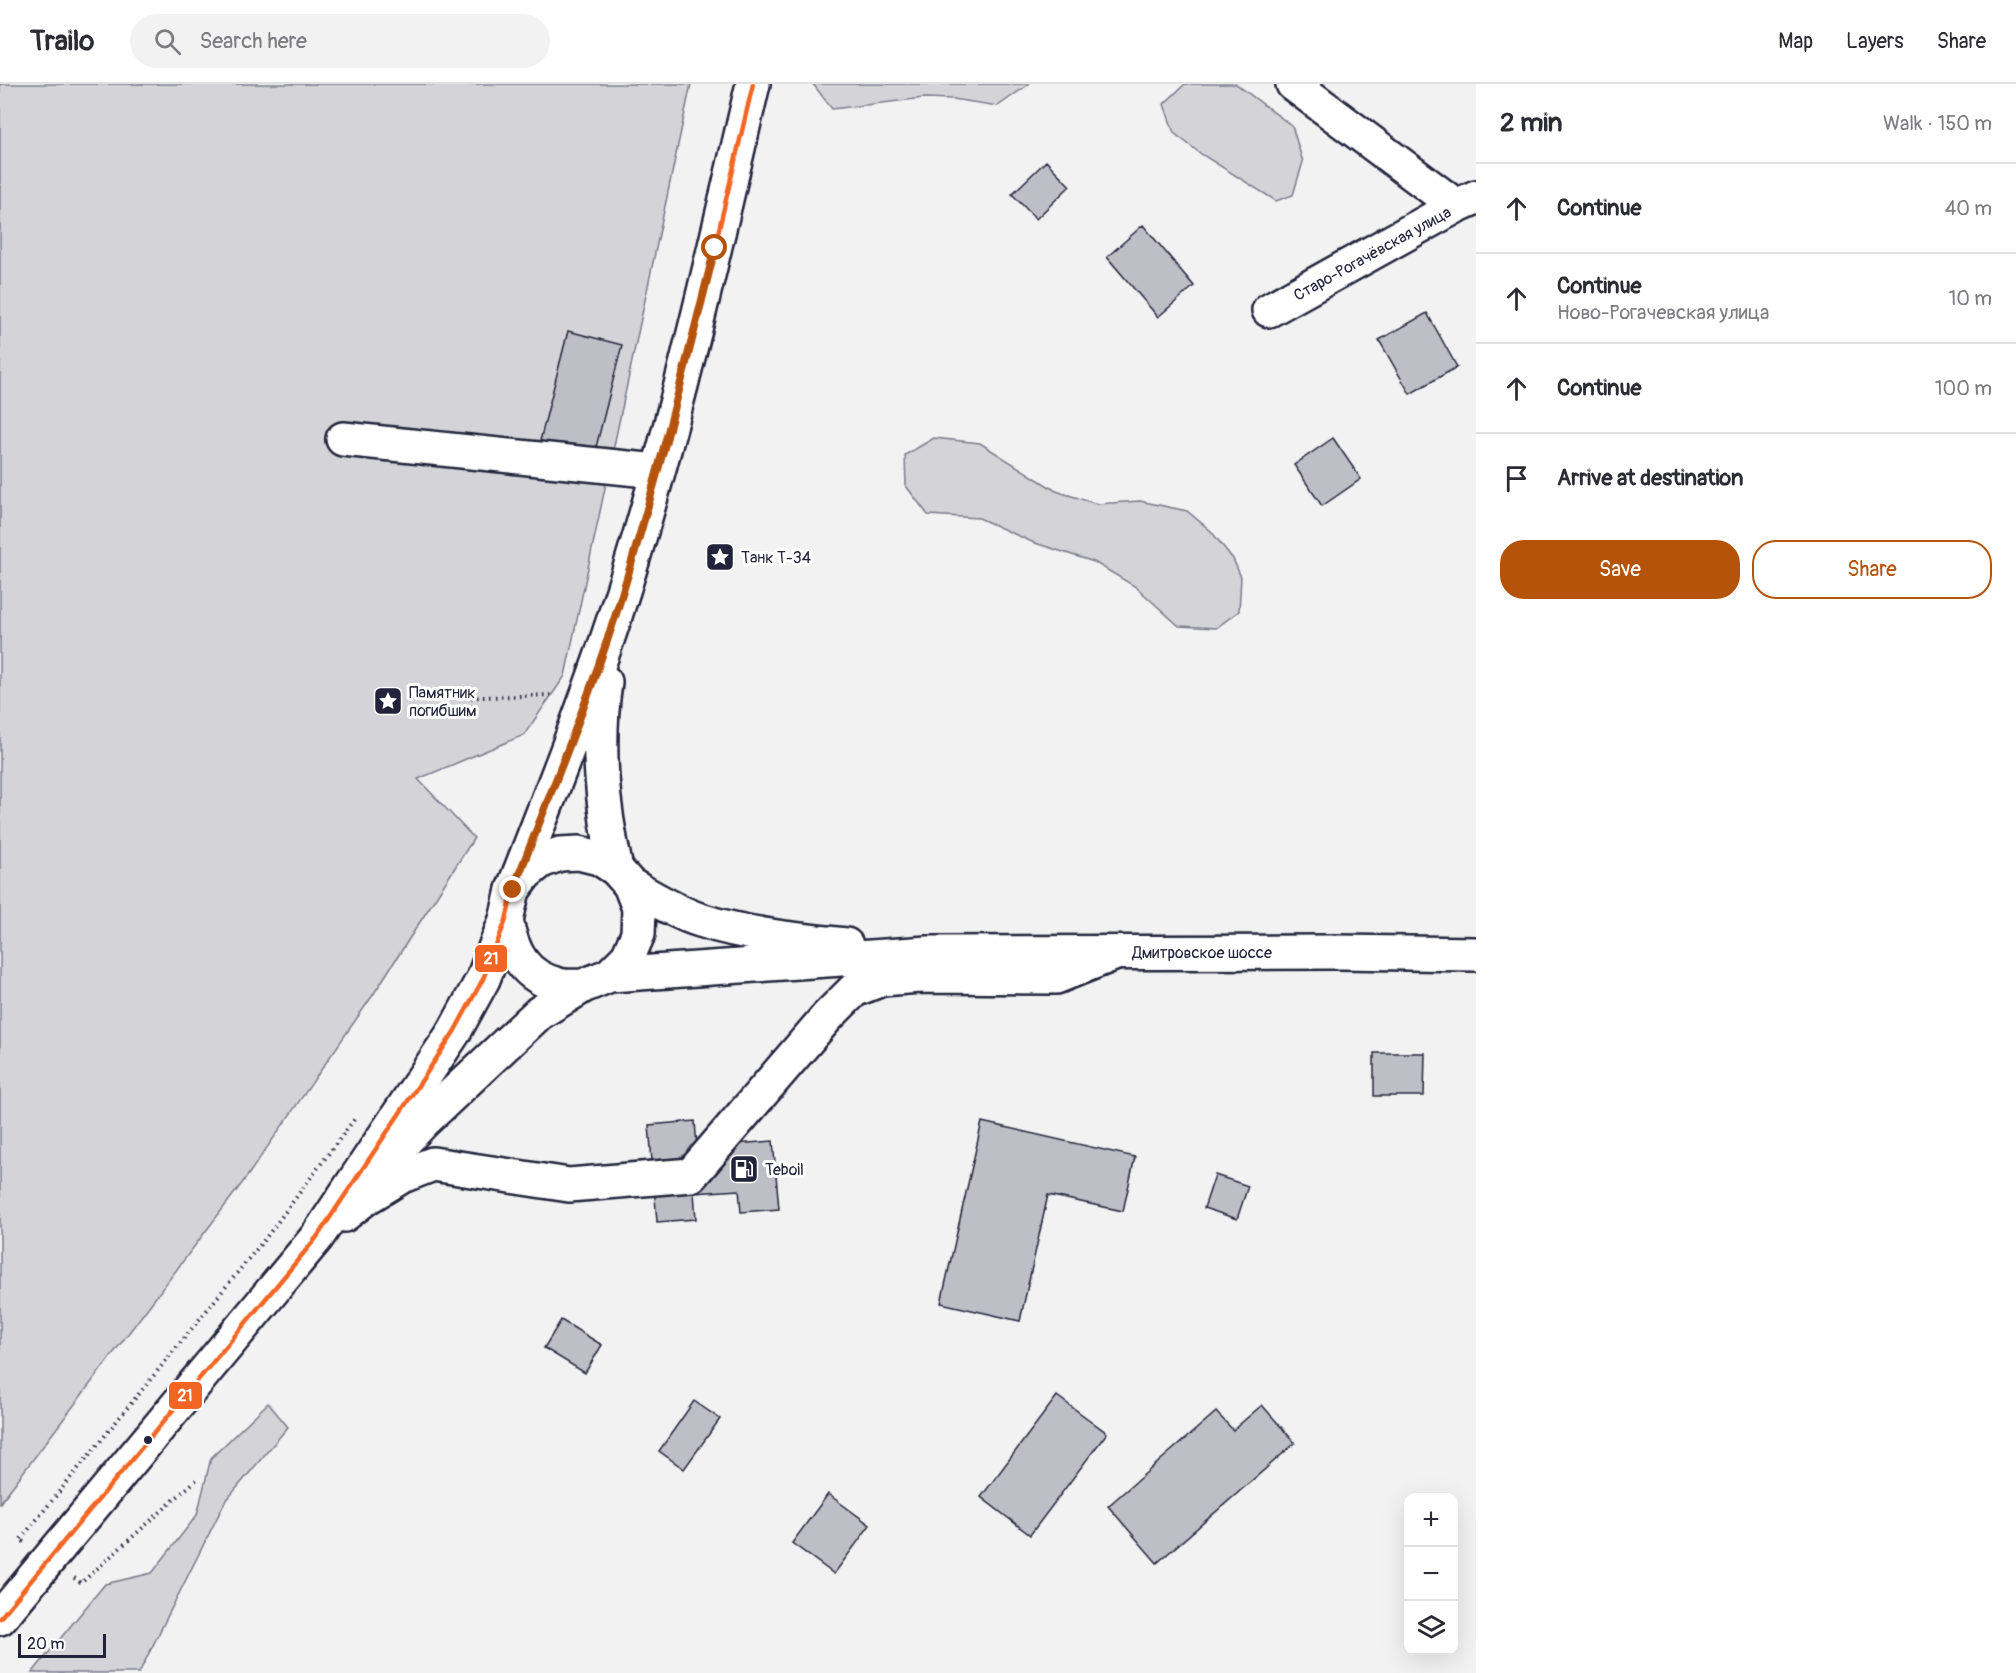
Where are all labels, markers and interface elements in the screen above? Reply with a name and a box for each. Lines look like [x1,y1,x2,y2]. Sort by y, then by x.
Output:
search box [130,14,550,68]
text: Trailo [30,24,94,59]
icon: search [151,25,184,58]
text: Search here [199,27,307,55]
text: Map [1778,28,1813,55]
text: Layers [1846,28,1904,55]
text: Share [1937,28,1986,55]
text: 2 min [1500,107,1562,139]
text: Walk · 150 m [1883,111,1992,136]
icon: ahead [1500,192,1533,225]
text: Continue [1557,194,1641,222]
text: 40 m [1945,196,1992,221]
street label: Старо-Рогачёвская улица [1290,202,1455,306]
route start [701,234,727,260]
text: Continue [1557,272,1641,300]
icon: ahead [1500,282,1533,315]
text: 10 m [1948,286,1992,311]
text: Ново-Рогачевская улица [1557,300,1769,325]
icon: ahead [1500,372,1533,405]
text: Continue [1557,374,1641,402]
text: 100 m [1935,376,1992,401]
icon: arrive [1500,462,1533,495]
text: Arrive at destination [1557,464,1743,492]
button: Save [1500,540,1740,599]
button: Share [1752,540,1992,599]
place icon: Танк Т-34 [704,541,736,573]
place label: Танк Т-34 [741,548,811,568]
place label: Памятник погибшим [409,683,477,721]
place icon: Памятник погибшим [372,685,404,717]
route end [499,876,525,902]
street label: Дмитровское шоссе [1131,943,1272,963]
line badge: 21 [474,944,508,973]
text: 21 [483,949,499,969]
fuel station icon: Teboil [728,1153,760,1185]
place label: Teboil [765,1160,804,1180]
line badge: 21 [168,1381,203,1410]
text: 21 [177,1386,193,1406]
unlabelled marker [142,1434,154,1446]
map controls [1404,1493,1458,1655]
button: + [1404,1493,1458,1547]
button: − [1404,1547,1458,1601]
button: layers [1404,1601,1458,1655]
scale bar [18,1631,106,1658]
text: 20 m [27,1634,65,1654]

